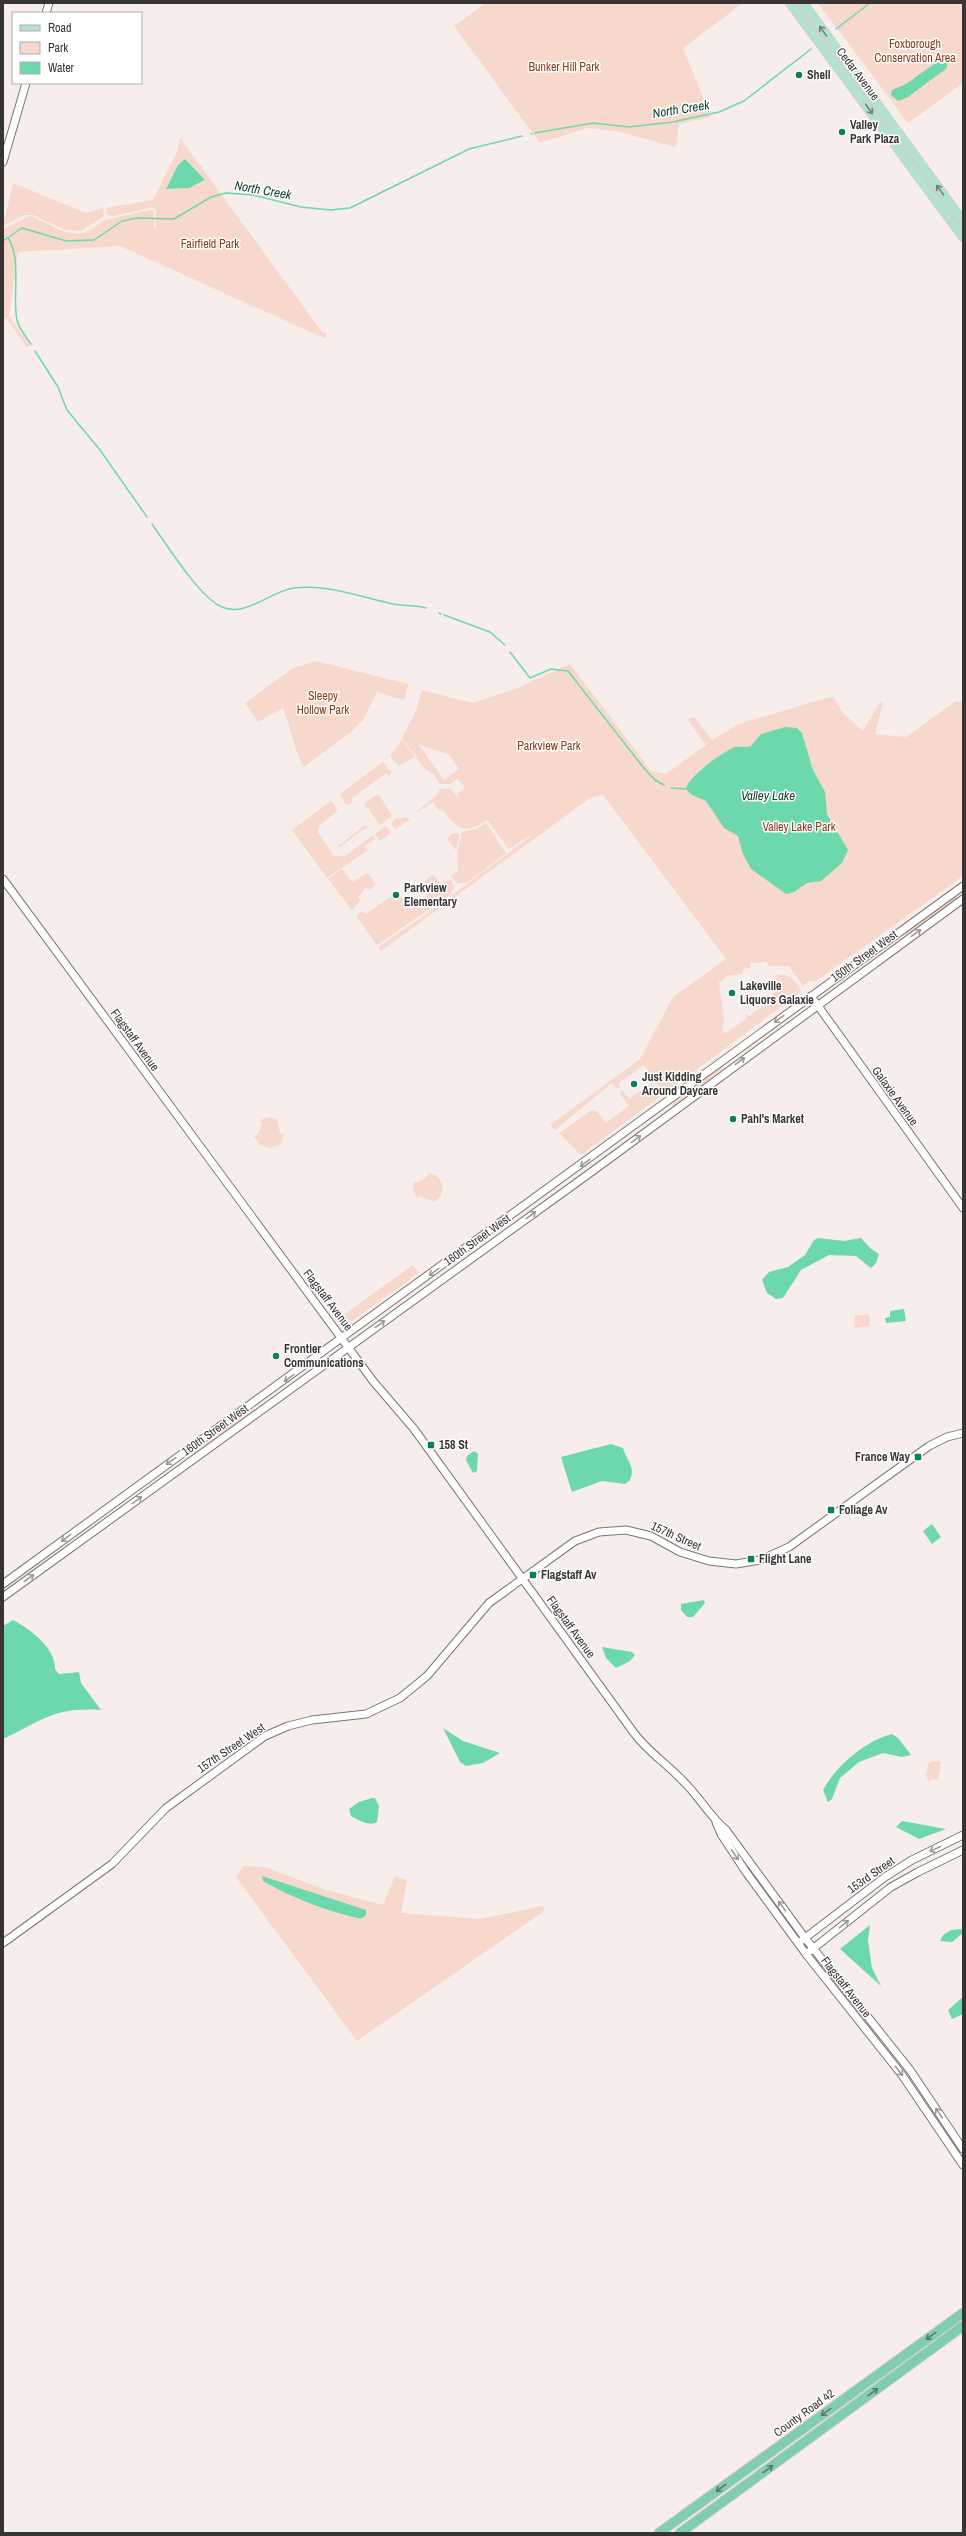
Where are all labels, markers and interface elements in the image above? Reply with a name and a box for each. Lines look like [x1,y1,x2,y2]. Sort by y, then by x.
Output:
legend [12,12,142,84]
text: Road [48,20,72,36]
one-way arrow [819,25,827,36]
park label: Foxborough Conservation Area [874,36,956,66]
text: Park [48,40,68,56]
street label: Cedar Avenue [833,44,883,104]
park label: Bunker Hill Park [528,59,600,75]
text: Water [48,60,75,76]
place label: Shell [807,67,831,83]
marker: Shell [794,70,804,80]
water label: North Creek [651,96,711,122]
one-way arrow [864,103,873,114]
place label: Valley Park Plaza [850,117,900,147]
marker: Valley Park Plaza [837,127,847,137]
water label: North Creek [233,177,293,203]
one-way arrow [936,184,944,195]
park label: Fairfield Park [181,236,239,252]
park label: Sleepy Hollow Park [297,688,349,718]
park label: Parkview Park [517,738,581,754]
water label: Valley Lake [741,787,795,804]
park label: Valley Lake Park [762,819,836,835]
place label: Parkview Elementary [404,880,458,910]
marker: Parkview Elementary [391,890,401,900]
street label: 160th Street West [827,926,901,986]
one-way arrow [911,928,922,937]
place label: Lakeville Liquors Galaxie [740,978,814,1008]
marker: Lakeville Liquors Galaxie [727,988,737,998]
street label: Flagstaff Avenue [107,1006,163,1074]
one-way arrow [774,1015,785,1023]
one-way arrow [734,1057,745,1065]
street label: Galaxie Avenue [868,1063,922,1129]
place label: Just Kidding Around Daycare [642,1069,719,1099]
marker: Just Kidding Around Daycare [629,1079,639,1089]
place label: Pahl's Market [741,1111,805,1127]
marker: Pahl's Market [728,1114,738,1124]
one-way arrow [630,1135,641,1143]
one-way arrow [580,1159,591,1167]
street label: 160th Street West [440,1210,514,1270]
one-way arrow [525,1211,536,1219]
street label: Flagstaff Avenue [300,1266,356,1334]
one-way arrow [429,1268,440,1276]
one-way arrow [374,1320,385,1329]
place label: Frontier Communications [284,1341,364,1371]
marker: Frontier Communications [271,1351,281,1361]
one-way arrow [283,1374,294,1382]
street label: 160th Street West [178,1400,252,1460]
place label: 158 St [439,1437,469,1453]
marker: 158 St [426,1440,436,1450]
place label: France Way [855,1449,911,1465]
marker: France Way [913,1452,923,1462]
one-way arrow [166,1457,177,1465]
one-way arrow [131,1496,142,1504]
place label: Foliage Av [839,1502,888,1518]
marker: Foliage Av [826,1505,836,1515]
street label: 157th Street [648,1518,704,1554]
one-way arrow [61,1534,72,1542]
place label: Flight Lane [759,1551,812,1567]
marker: Flight Lane [746,1554,756,1564]
place label: Flagstaff Av [541,1567,597,1583]
marker: Flagstaff Av [528,1570,538,1580]
one-way arrow [23,1574,34,1583]
street label: Flagstaff Avenue [543,1593,599,1661]
street label: 157th Street West [194,1719,268,1777]
one-way arrow [930,1846,942,1853]
one-way arrow [731,1850,739,1861]
street label: 153rd Street [844,1853,898,1897]
one-way arrow [778,1901,787,1912]
one-way arrow [838,1920,849,1928]
street label: Flagstaff Avenue [817,1953,875,2021]
one-way arrow [895,2066,903,2077]
one-way arrow [935,2108,943,2119]
one-way arrow [926,2332,937,2340]
street label: County Road 42 [771,2386,837,2440]
one-way arrow [867,2388,878,2396]
one-way arrow [821,2408,832,2416]
one-way arrow [762,2465,773,2473]
one-way arrow [715,2484,726,2492]

